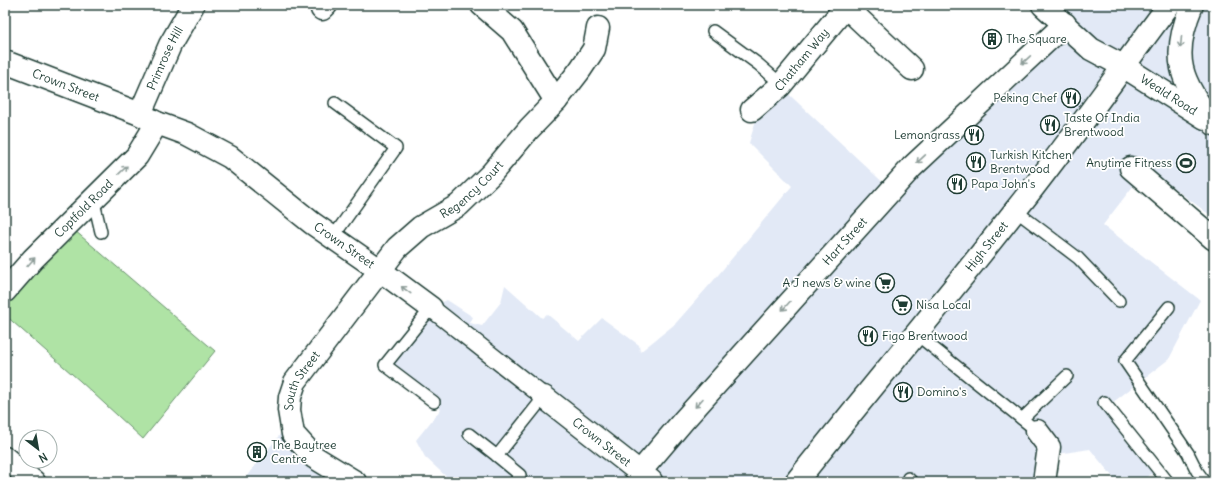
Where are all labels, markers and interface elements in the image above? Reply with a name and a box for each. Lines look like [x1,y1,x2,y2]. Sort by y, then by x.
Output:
street label: Primrose Hill [143,24,186,92]
street label: Chatham Way [771,25,832,94]
building icon: The Square [981,28,1003,50]
place label: The Square [1006,31,1067,46]
one-way arrow [1177,35,1184,48]
one-way arrow [1021,56,1031,65]
street label: Crown Street [30,65,102,105]
street label: Weald Road [1138,71,1200,118]
restaurant icon: Peking Chef [1060,87,1082,109]
place label: Peking Chef [993,90,1058,105]
place label: Taste Of India Brentwood [1064,110,1140,139]
restaurant icon: Taste Of India Brentwood [1039,114,1061,136]
restaurant icon: Lemongrass [963,124,985,146]
place label: Lemongrass [894,127,960,142]
place label: Turkish Kitchen Brentwood [990,147,1072,176]
restaurant icon: Turkish Kitchen Brentwood [965,151,987,173]
sports icon: Anytime Fitness [1175,152,1197,174]
one-way arrow [916,154,926,164]
place label: Anytime Fitness [1086,155,1172,170]
street label: Regency Court [437,157,506,221]
one-way arrow [118,165,128,175]
restaurant icon: Papa John's [946,173,968,195]
street label: Coptfold Road [51,176,116,241]
place label: Papa John's [971,176,1036,191]
street label: Hart Street [819,214,870,268]
street label: High Street [962,218,1011,274]
street label: Crown Street [311,219,378,271]
one-way arrow [26,257,35,267]
supermarket icon: A J news & wine [874,272,896,294]
place label: A J news & wine [783,275,871,290]
one-way arrow [401,285,412,294]
supermarket icon: Nisa Local [891,294,913,316]
place label: Nisa Local [916,297,971,312]
one-way arrow [781,301,790,312]
restaurant icon: Figo Brentwood [857,325,879,347]
place label: Figo Brentwood [882,328,968,343]
street label: South Street [281,348,323,411]
restaurant icon: Domino's [892,381,914,403]
place label: Domino's [917,384,967,399]
one-way arrow [694,398,703,408]
street label: Crown Street [569,414,634,469]
north arrow [18,429,58,469]
place label: The Baytree Centre [271,437,337,466]
building icon: The Baytree Centre [246,441,268,463]
text: N [36,450,50,466]

